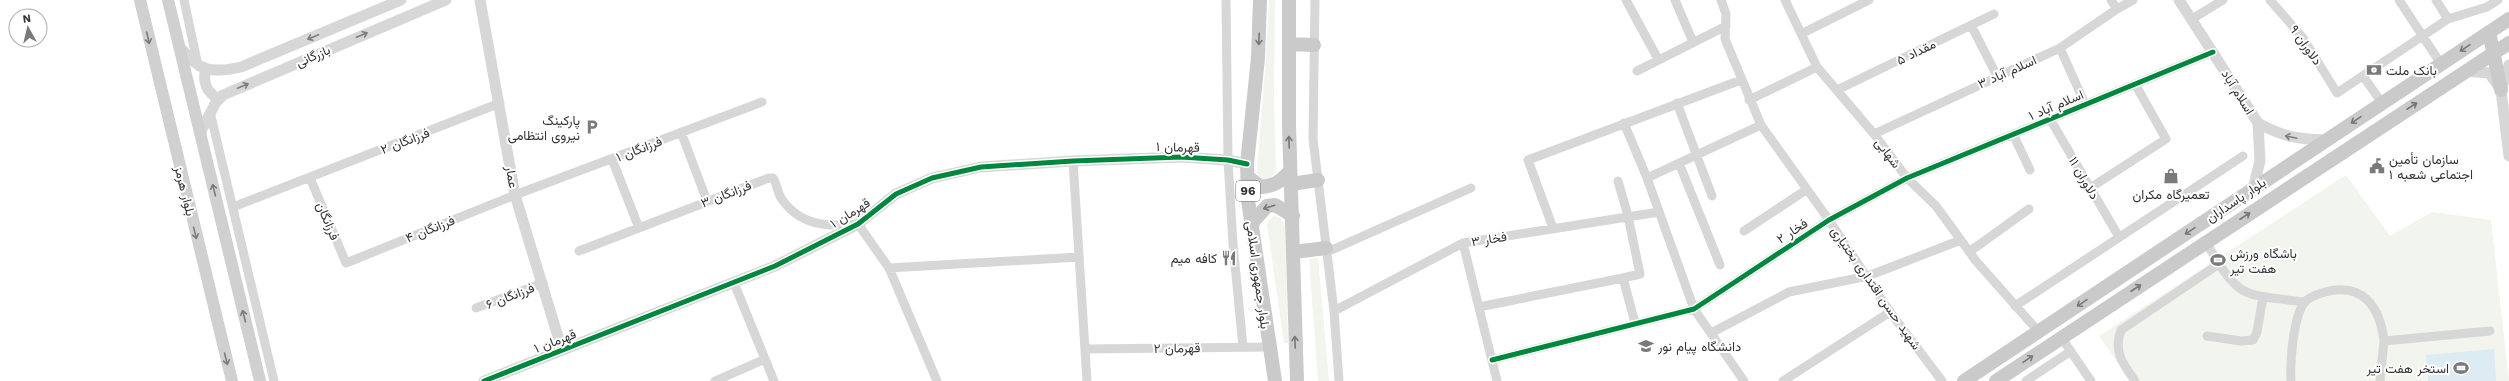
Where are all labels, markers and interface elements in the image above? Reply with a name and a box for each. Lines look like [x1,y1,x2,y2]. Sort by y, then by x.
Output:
north arrow [8,8,48,48]
text: N [22,12,32,26]
street label: دلاوران ۹ [2286,22,2325,68]
one-way arrow [145,31,153,44]
one-way arrow [356,31,368,39]
one-way arrow [1255,32,1262,45]
one-way arrow [308,33,320,41]
street label: مقداد ۵ [1894,36,1938,68]
street label: بازرگانی [293,42,333,71]
one-way arrow [2460,44,2471,52]
street label: اسلام آباد ۳ [1975,52,2039,93]
bank icon: بانک ملت [2365,61,2383,79]
place label: بانک ملت [2386,63,2437,78]
street label: اسلام آباد [2218,67,2258,118]
one-way arrow [236,82,248,89]
street label: اسلام آباد ۱ [2026,87,2086,124]
one-way arrow [2406,102,2418,110]
place label: پارکینگ نیروی انتظامی [508,113,580,144]
one-way arrow [2351,116,2362,124]
parking icon: پارکینگ نیروی انتظامی [583,118,601,136]
street label: فرزانگان ۲ [378,125,432,158]
street label: فرزانگان ۱ [614,133,665,166]
one-way arrow [2285,133,2298,141]
street label: شهابی [1871,135,1904,172]
one-way arrow [1285,136,1293,149]
street label: قهرمان ۱ [1156,139,1200,156]
place label: سازمان تأمین اجتماعی شعبه ۱ [2389,152,2473,183]
street label: دلاوران ۱۱ [2065,154,2102,202]
public building icon: سازمان تأمین اجتماعی شعبه ۱ [2368,157,2386,175]
street label: بلوار هرمز [170,164,198,218]
street label: عمار [502,164,521,189]
shop icon: تعمیرگاه مکران [2162,167,2180,185]
street label: بلوار پاسداران [2203,174,2270,227]
street label: فرزانگان ۳ [699,177,754,211]
road number: 96 [1236,181,1260,201]
one-way arrow [209,183,217,196]
place label: تعمیرگاه مکران [2132,187,2210,203]
street label: قهرمان ۱ [827,195,873,232]
street label: فرزانگان [312,200,343,243]
one-way arrow [1262,204,1275,211]
street label: فرزانگان ۴ [403,212,457,247]
one-way arrow [2239,212,2250,220]
street label: فخار ۲ [1774,215,1811,247]
street label: بلوار جمهوری اسلامی [1242,220,1273,330]
street label: شهید حسن اقتداری بختیاری [1827,223,1924,353]
one-way arrow [192,226,199,239]
one-way arrow [2185,227,2196,235]
street label: فخار ۳ [1470,229,1508,250]
place label: باشگاه ورزش هفت تیر [2229,246,2297,277]
restaurant icon: کافه میم [1220,249,1238,267]
place label: کافه میم [1171,251,1217,267]
sports icon: باشگاه ورزش هفت تیر [2209,251,2227,269]
street label: فرزانگان ۶ [484,280,537,313]
one-way arrow [2131,284,2142,292]
one-way arrow [2076,299,2087,307]
one-way arrow [240,310,248,323]
street label: قهرمان ۱ [532,326,579,357]
one-way arrow [1292,336,1299,349]
school or university icon: دانشگاه پیام نور [1637,337,1655,355]
place label: دانشگاه پیام نور [1657,339,1741,356]
street label: قهرمان ۲ [1153,340,1201,357]
one-way arrow [223,352,231,365]
one-way arrow [2022,355,2034,363]
sports icon: استخر هفت تیر [2452,359,2470,377]
place label: استخر هفت تیر [2366,361,2449,377]

